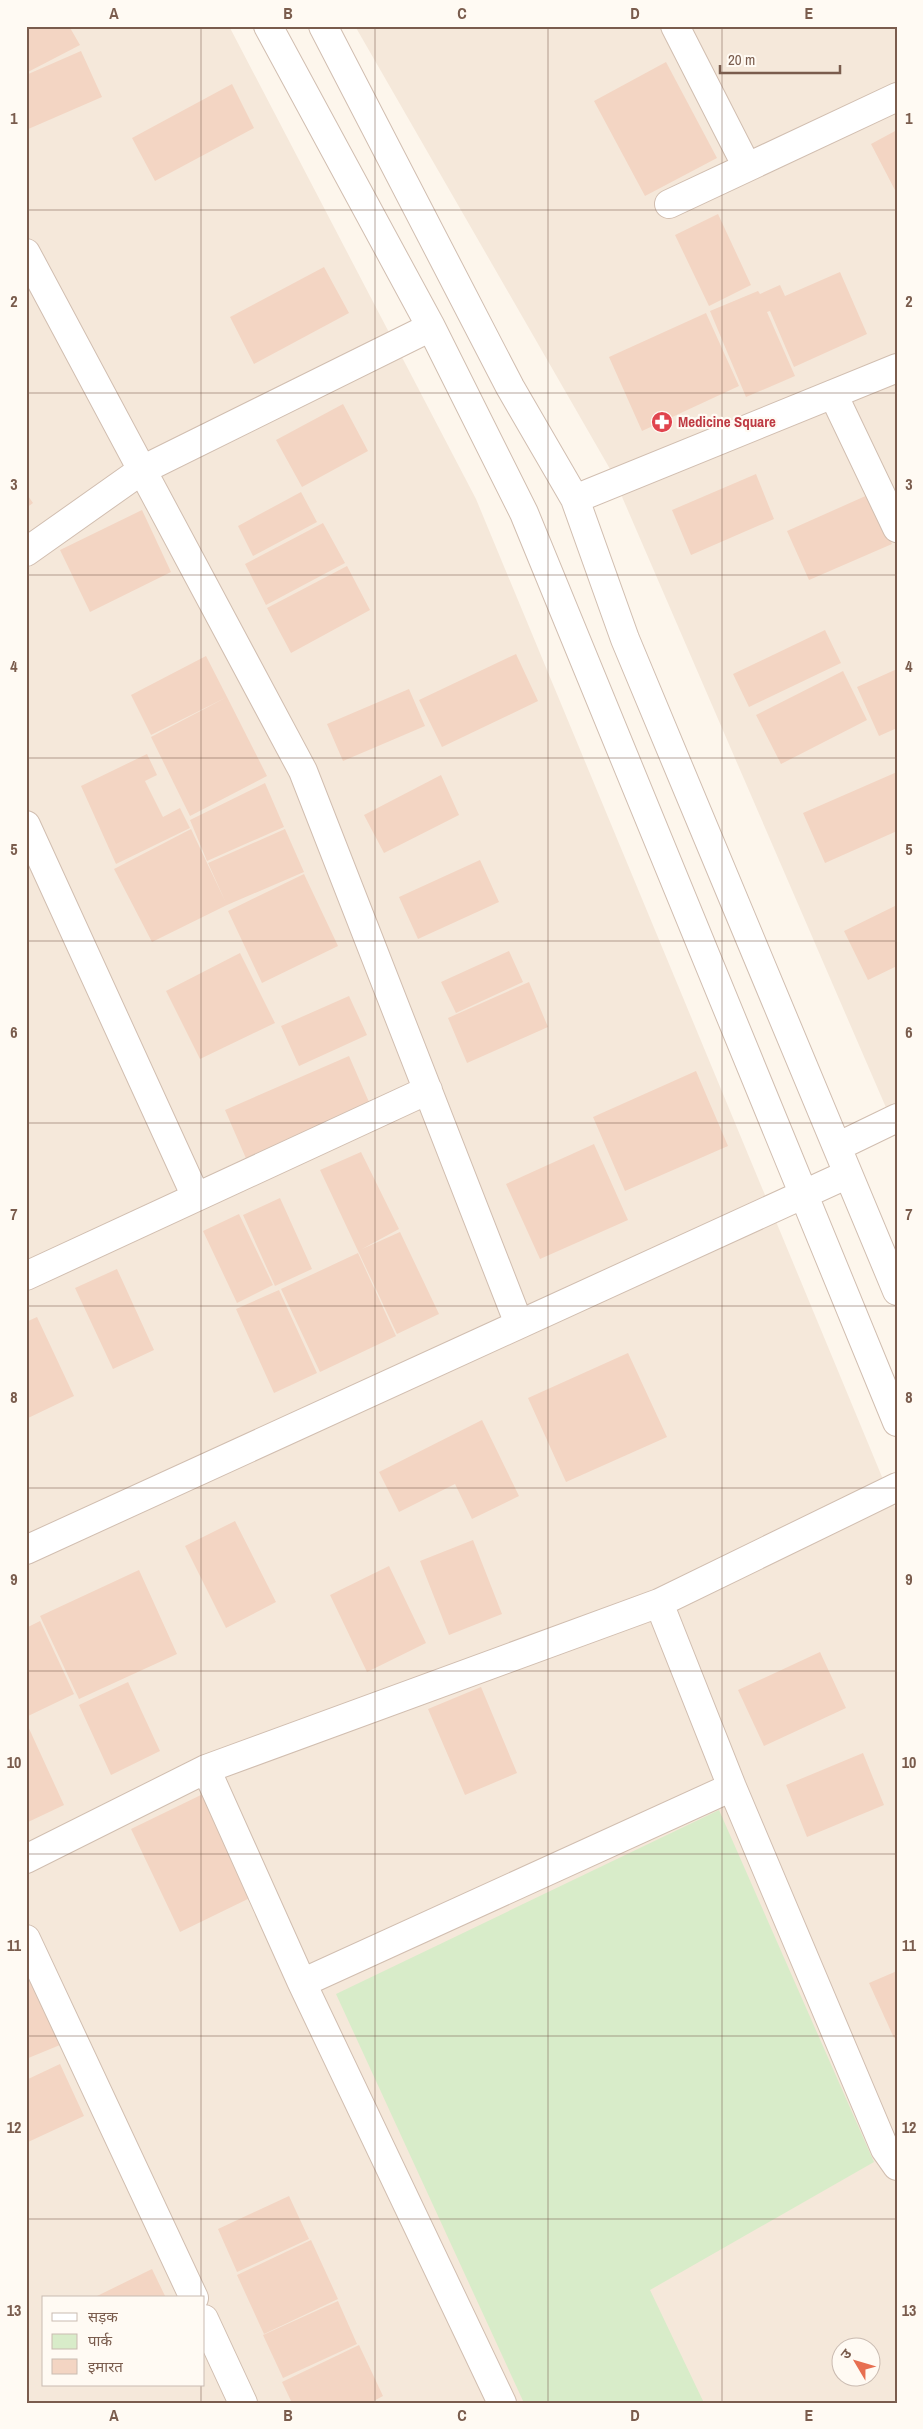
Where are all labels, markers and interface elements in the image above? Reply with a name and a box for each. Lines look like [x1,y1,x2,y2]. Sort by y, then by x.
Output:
text: A [109,2,119,24]
text: B [283,2,293,24]
text: C [457,2,467,24]
text: D [630,2,640,24]
text: E [805,2,814,24]
scale bar [720,42,840,74]
text: 20 m [728,49,755,70]
text: 1 [10,107,18,129]
text: 1 [905,107,913,129]
text: 2 [10,290,18,312]
text: 2 [905,290,913,312]
pharmacy icon: Medicine Square [650,410,674,434]
place label: Medicine Square [678,411,776,432]
text: 3 [10,473,18,495]
text: 3 [905,473,913,495]
text: 4 [10,655,18,677]
text: 4 [905,655,913,677]
text: 5 [10,838,18,860]
text: 5 [905,838,913,860]
text: 6 [10,1021,18,1043]
text: 6 [905,1021,913,1043]
text: 7 [10,1203,18,1225]
text: 7 [905,1203,913,1225]
text: 8 [10,1386,18,1408]
text: 8 [905,1386,913,1408]
text: 9 [10,1568,18,1590]
text: 9 [905,1568,913,1590]
text: 10 [7,1751,21,1773]
text: 10 [902,1751,916,1773]
text: 11 [7,1934,22,1956]
text: 11 [902,1934,917,1956]
text: 12 [7,2116,21,2138]
text: 12 [902,2116,916,2138]
legend [42,2296,205,2386]
text: 13 [7,2299,21,2321]
text: 13 [902,2299,916,2321]
text: सड़क [88,2306,118,2327]
text: पार्क [88,2330,112,2351]
north arrow [830,2336,880,2386]
text: उ [836,2345,856,2363]
text: इमारत [88,2356,123,2377]
text: A [109,2404,119,2426]
text: B [283,2404,293,2426]
text: C [457,2404,467,2426]
text: D [630,2404,640,2426]
text: E [805,2404,814,2426]

